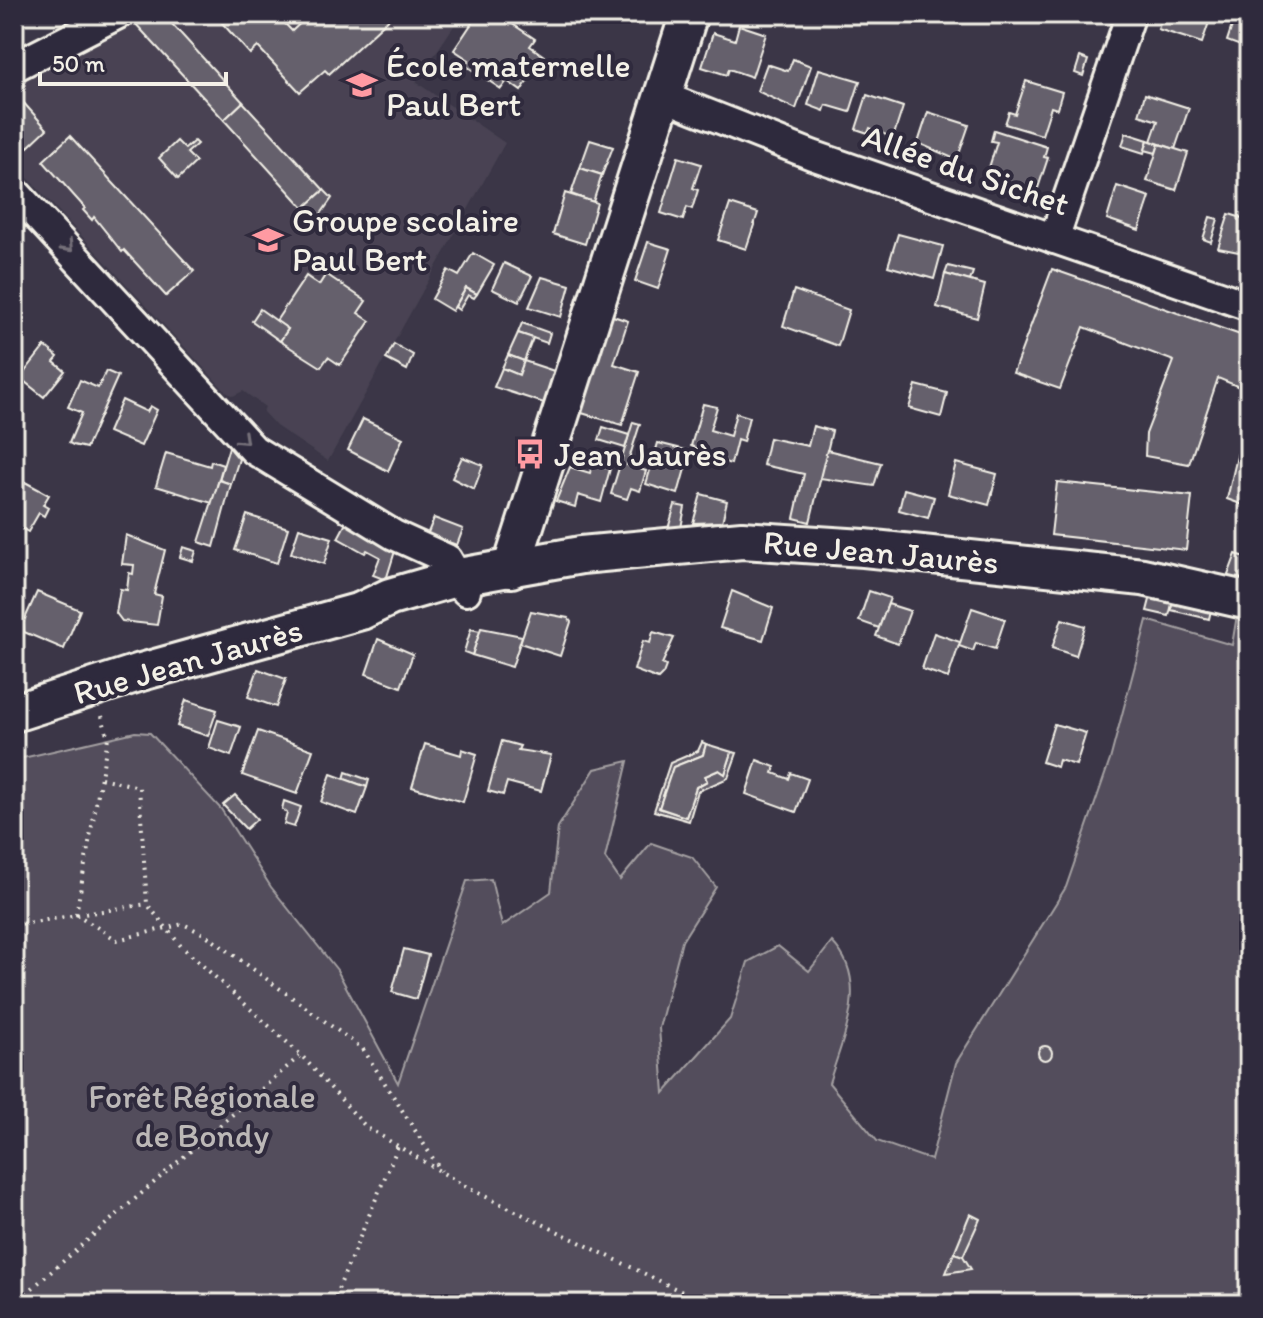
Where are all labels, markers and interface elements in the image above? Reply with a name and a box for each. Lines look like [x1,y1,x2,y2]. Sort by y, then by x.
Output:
scale bar [40,36,226,86]
place label: École maternelle Paul Bert [386,45,631,125]
text: 50 m [52,49,105,78]
school or university icon: École maternelle Paul Bert [345,68,379,102]
street label: Allée du Sichet [857,115,1075,225]
place label: Groupe scolaire Paul Bert [292,200,519,280]
school or university icon: Groupe scolaire Paul Bert [251,223,285,257]
one-way arrow [59,238,73,252]
one-way arrow [234,430,248,445]
place label: Jean Jaurès [554,434,727,475]
bus stop icon: Jean Jaurès [513,437,547,471]
street label: Rue Jean Jaurès [761,521,1001,583]
street label: Rue Jean Jaurès [69,609,307,713]
park label: Forêt Régionale de Bondy [88,1076,316,1156]

